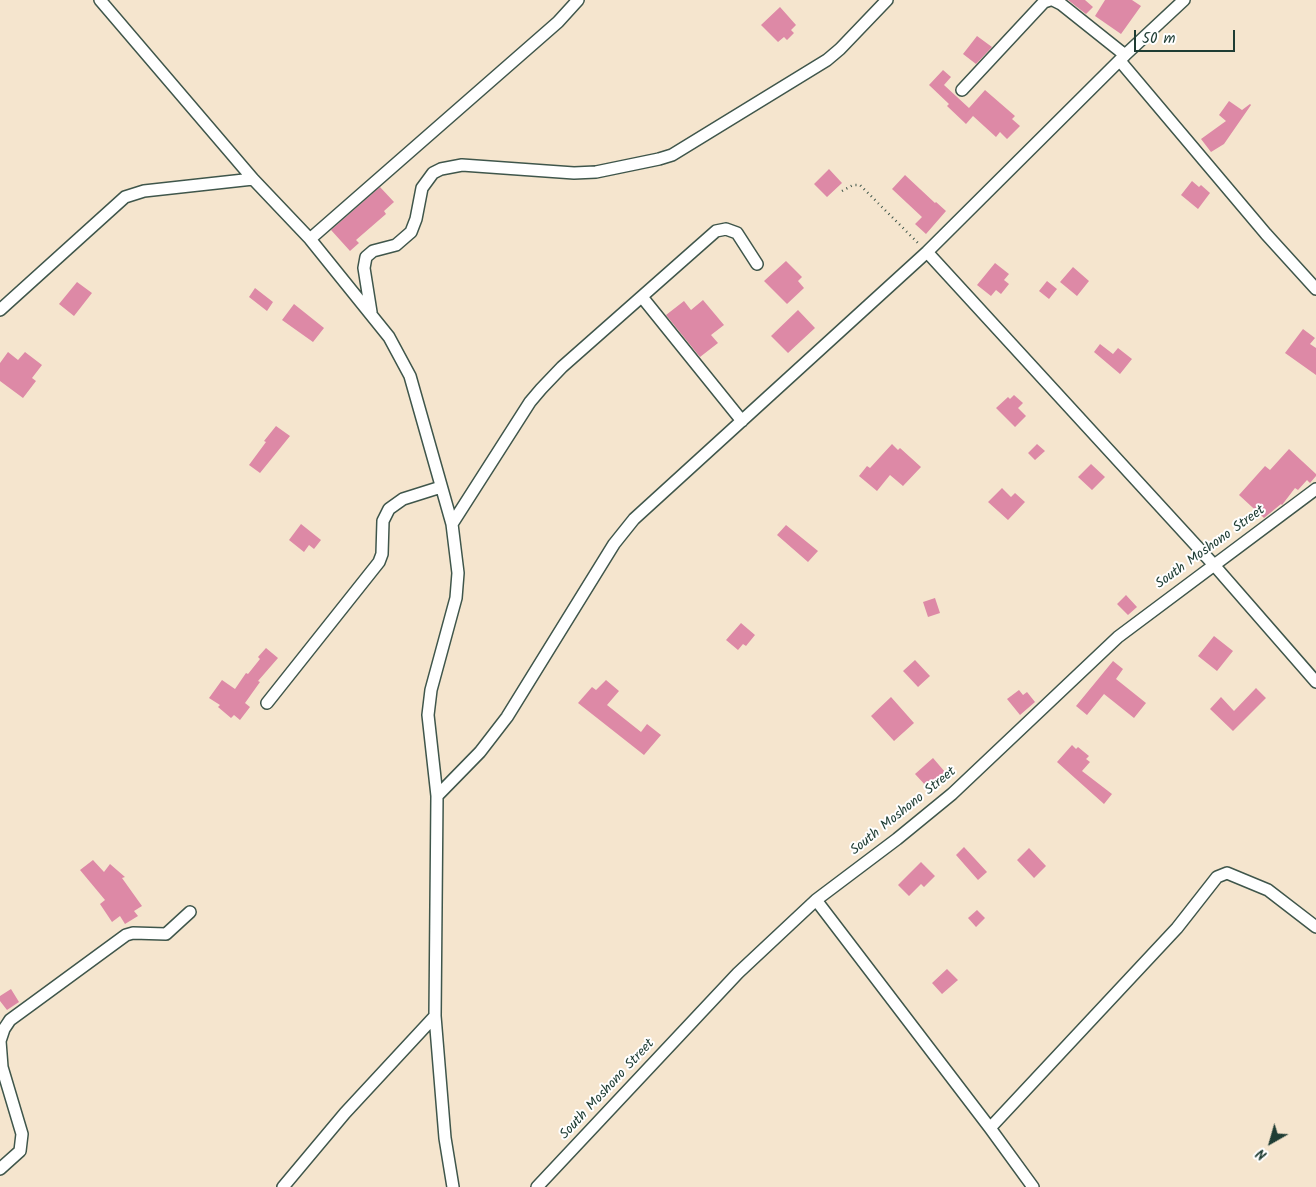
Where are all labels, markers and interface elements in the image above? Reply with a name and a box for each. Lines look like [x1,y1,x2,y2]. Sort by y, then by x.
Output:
scale bar [1136,20,1237,52]
text: 50 m [1142,27,1176,51]
street label: South Moshono Street [1153,503,1269,593]
street label: South Moshono Street [848,764,960,860]
street label: South Moshono Street [557,1036,659,1144]
north arrow [1246,1117,1296,1167]
text: N [1252,1142,1272,1165]

